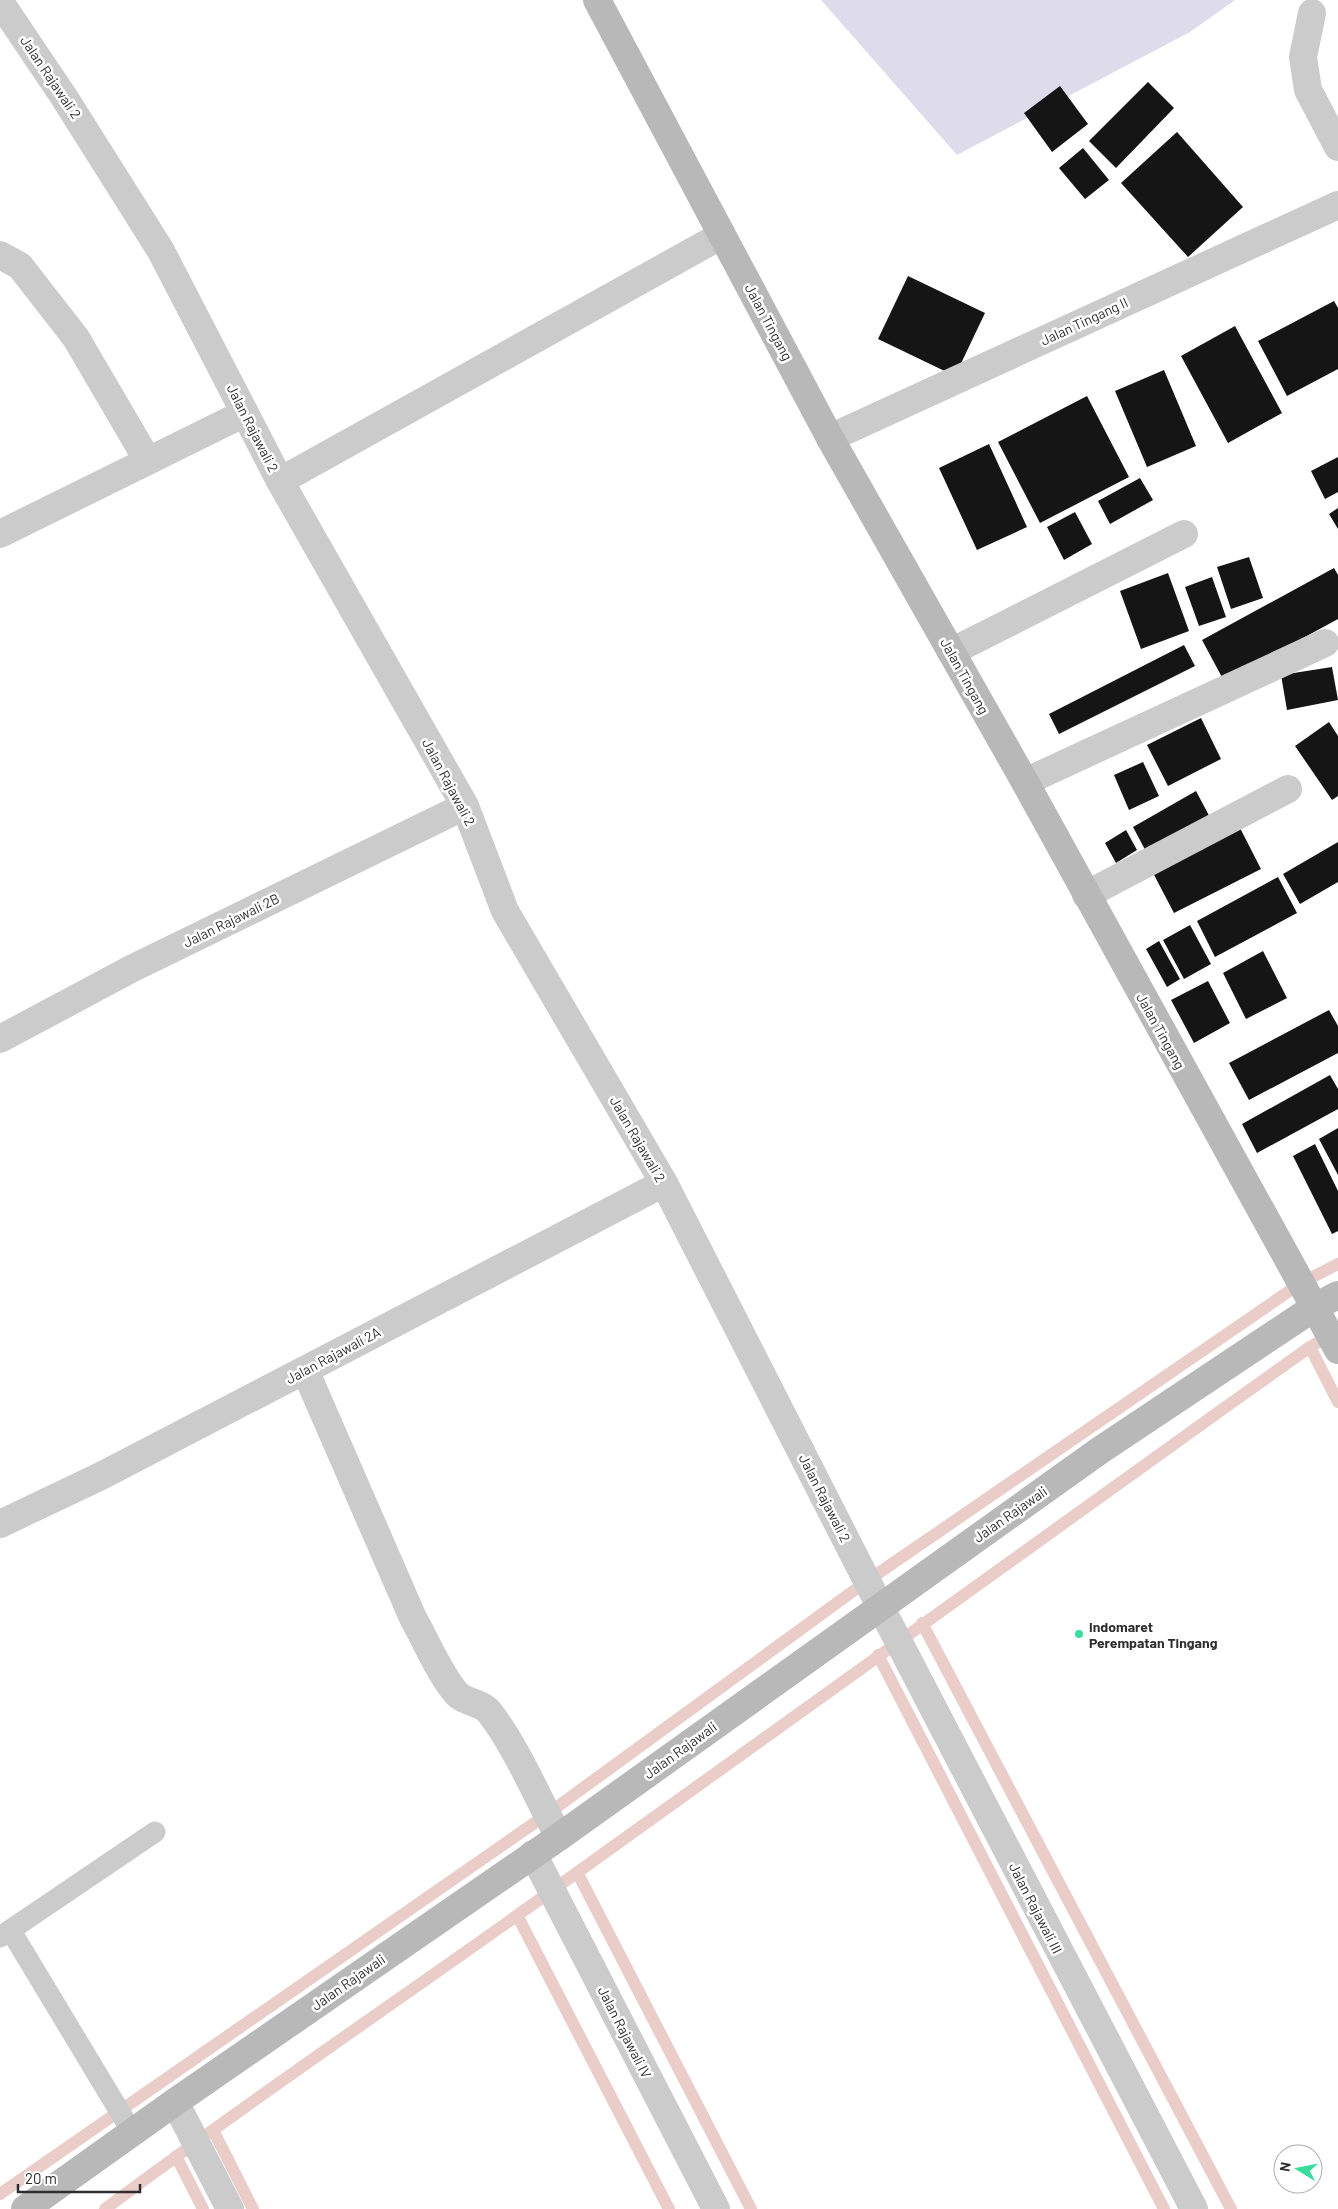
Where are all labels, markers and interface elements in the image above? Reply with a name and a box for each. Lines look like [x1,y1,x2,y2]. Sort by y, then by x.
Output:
street label: Jalan Rajawali 2 [17,32,85,122]
street label: Jalan Tingang [742,281,796,363]
street label: Jalan Tingang II [1038,293,1130,349]
street label: Jalan Rajawali 2 [224,381,282,475]
street label: Jalan Tingang [937,635,993,717]
street label: Jalan Rajawali 2 [419,735,479,829]
street label: Jalan Rajawali 2B [180,889,282,951]
street label: Jalan Tingang [1133,990,1189,1072]
street label: Jalan Rajawali 2 [607,1093,669,1185]
street label: Jalan Rajawali 2A [283,1323,384,1387]
street label: Jalan Rajawali 2 [796,1451,854,1545]
street label: Jalan Rajawali [970,1482,1050,1546]
place label: Indomaret Perempatan Tingang [1089,1618,1218,1651]
marker: Indomaret Perempatan Tingang [1073,1628,1085,1640]
street label: Jalan Rajawali [640,1718,720,1782]
street label: Jalan Rajawali III [1006,1860,1066,1956]
street label: Jalan Rajawali [308,1950,388,2014]
street label: Jalan Rajawali IV [595,1983,655,2081]
north arrow [1273,2144,1323,2194]
text: N [1276,2161,1294,2173]
scale bar [18,2162,140,2194]
text: 20 m [25,2169,57,2187]

